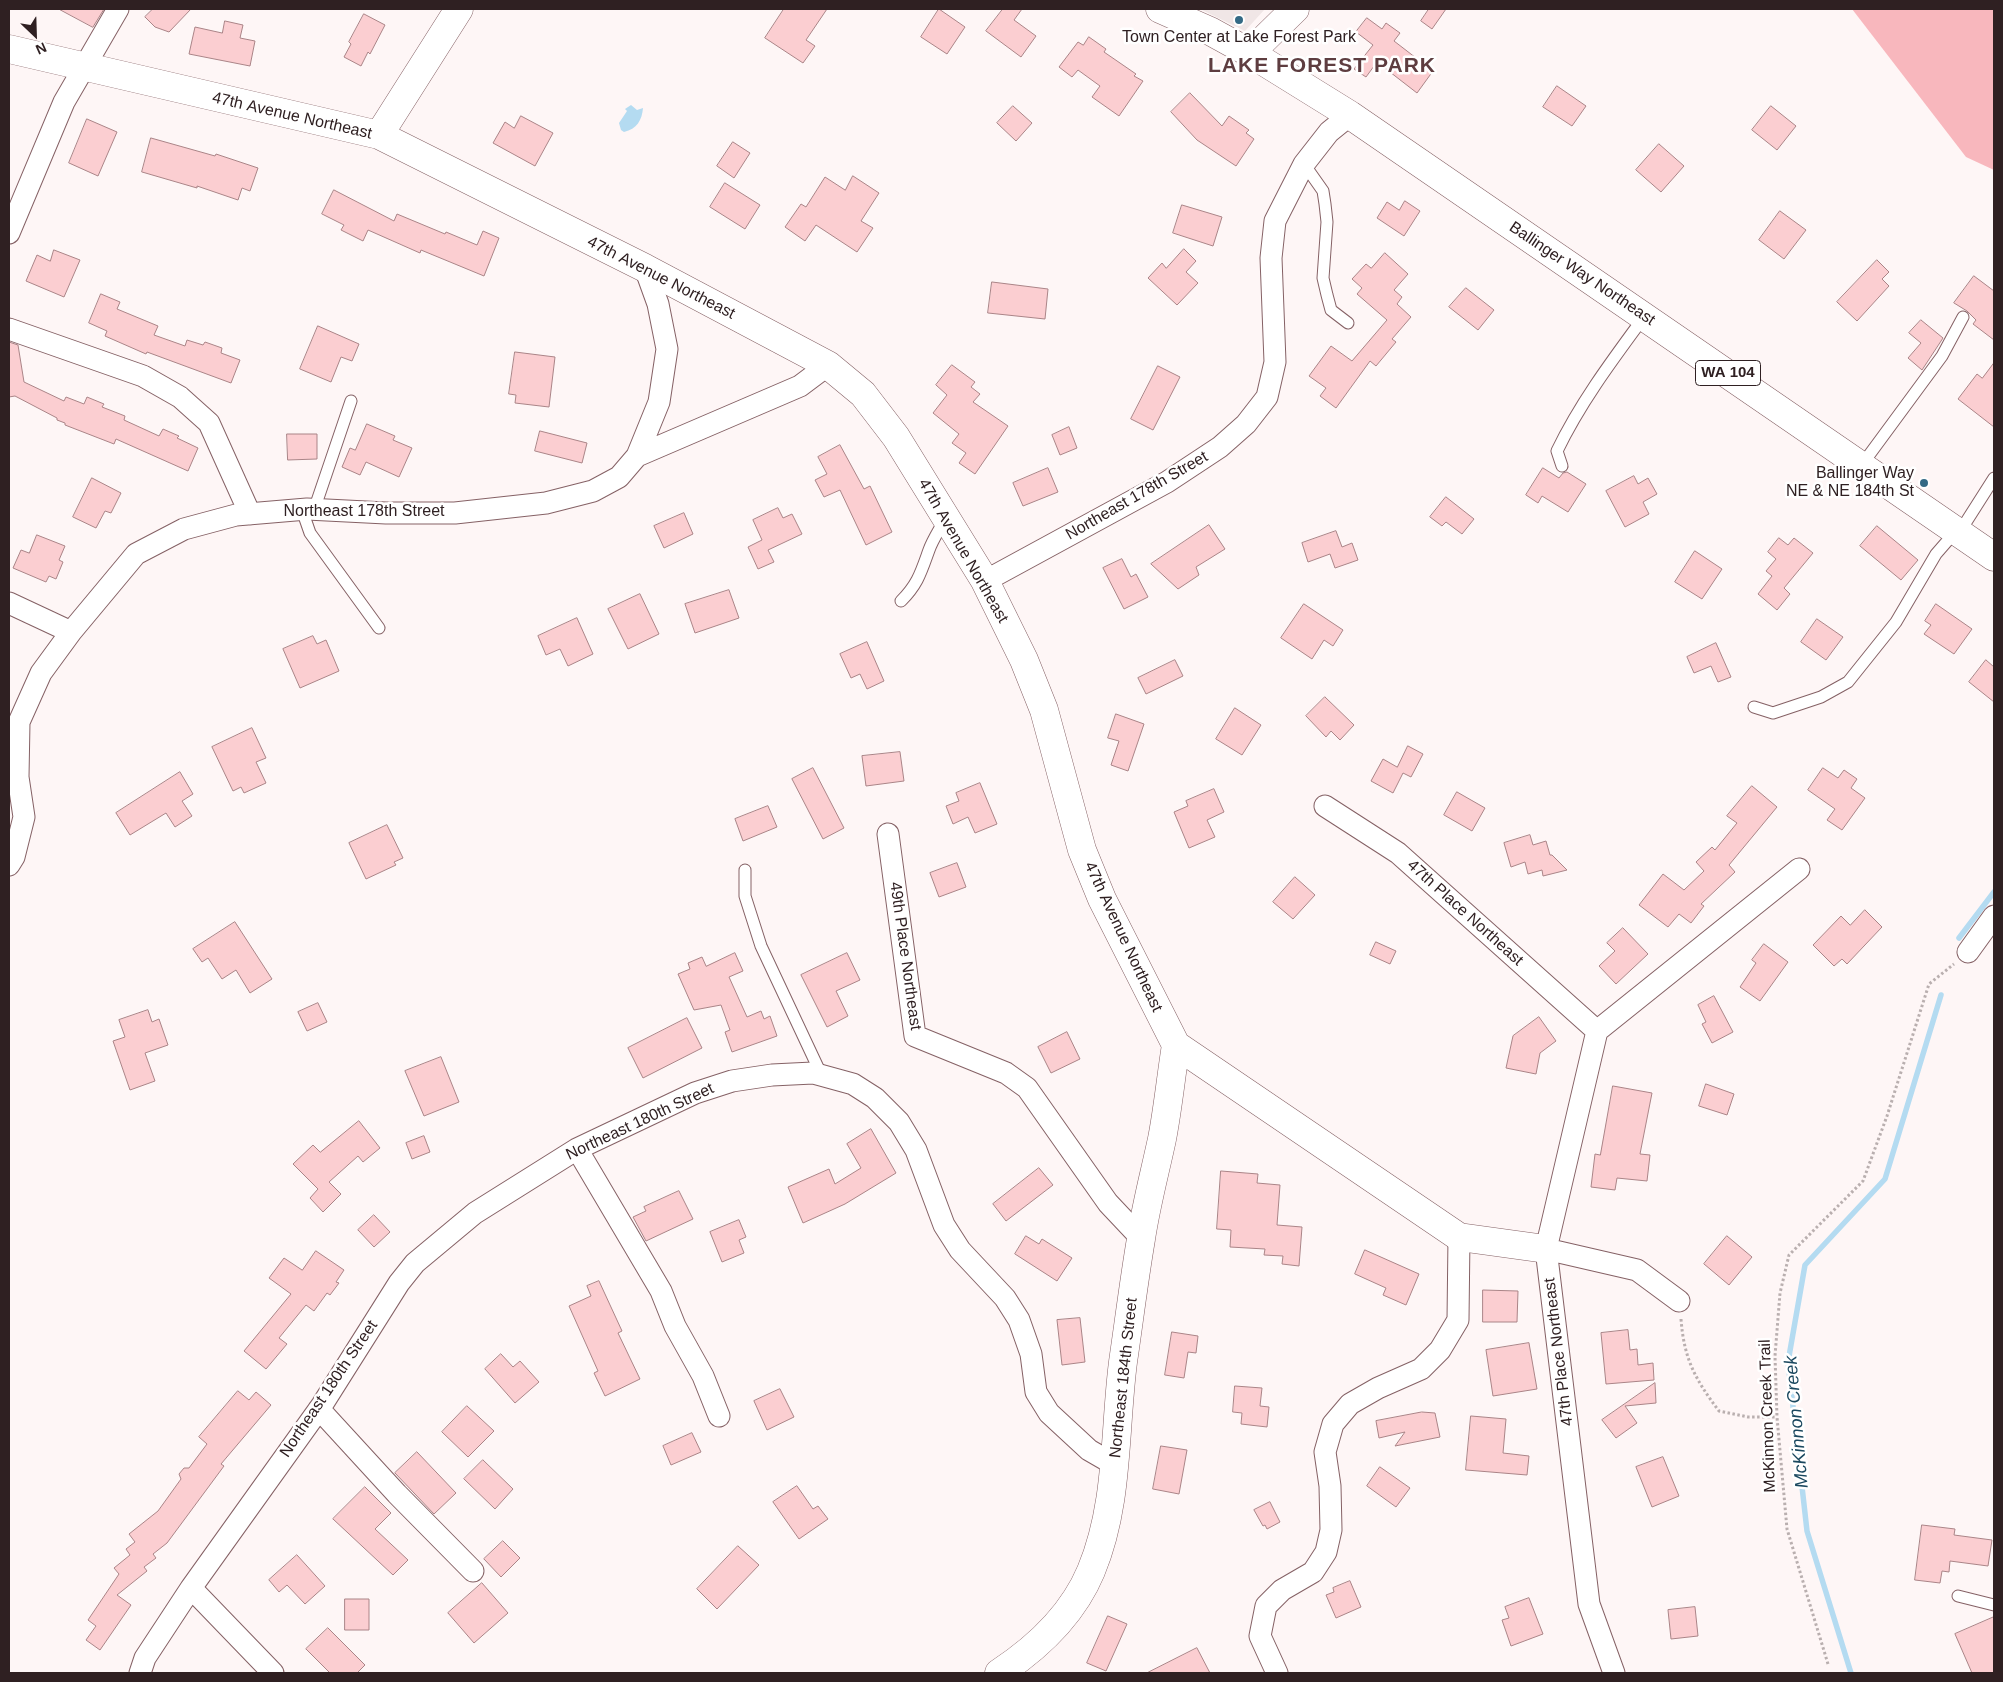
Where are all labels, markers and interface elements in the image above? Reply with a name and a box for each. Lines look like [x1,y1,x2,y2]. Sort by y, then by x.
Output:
north arrow [10,10,60,60]
marker: Town Center at Lake Forest Park [1233,14,1245,26]
place label: Town Center at Lake Forest Park [1122,28,1356,48]
text: N [33,39,49,58]
district label: LAKE FOREST PARK [1206,53,1438,79]
street label: 47th Avenue Northeast [210,88,374,144]
street label: Ballinger Way Northeast [1505,218,1659,330]
street label: 47th Avenue Northeast [584,232,738,324]
road number: WA 104 [1696,360,1760,386]
street label: Northeast 178th Street [1062,447,1212,545]
place label: Ballinger Way NE & NE 184th St [1786,464,1914,502]
street label: 47th Avenue Northeast [914,475,1012,627]
marker: Ballinger Way NE & NE 184th St [1918,477,1930,489]
street label: Northeast 178th Street [284,502,444,522]
street label: 47th Place Northeast [1403,856,1527,970]
street label: 47th Avenue Northeast [1080,859,1166,1015]
street label: 49th Place Northeast [885,881,925,1031]
street label: Northeast 180th Street [563,1079,717,1165]
street label: 47th Place Northeast [1540,1277,1578,1427]
street label: Northeast 184th Street [1106,1297,1142,1459]
street label: Northeast 180th Street [276,1317,382,1461]
street label: McKinnon Creek Trail [1756,1339,1780,1493]
water label: McKinnon Creek [1780,1355,1814,1489]

